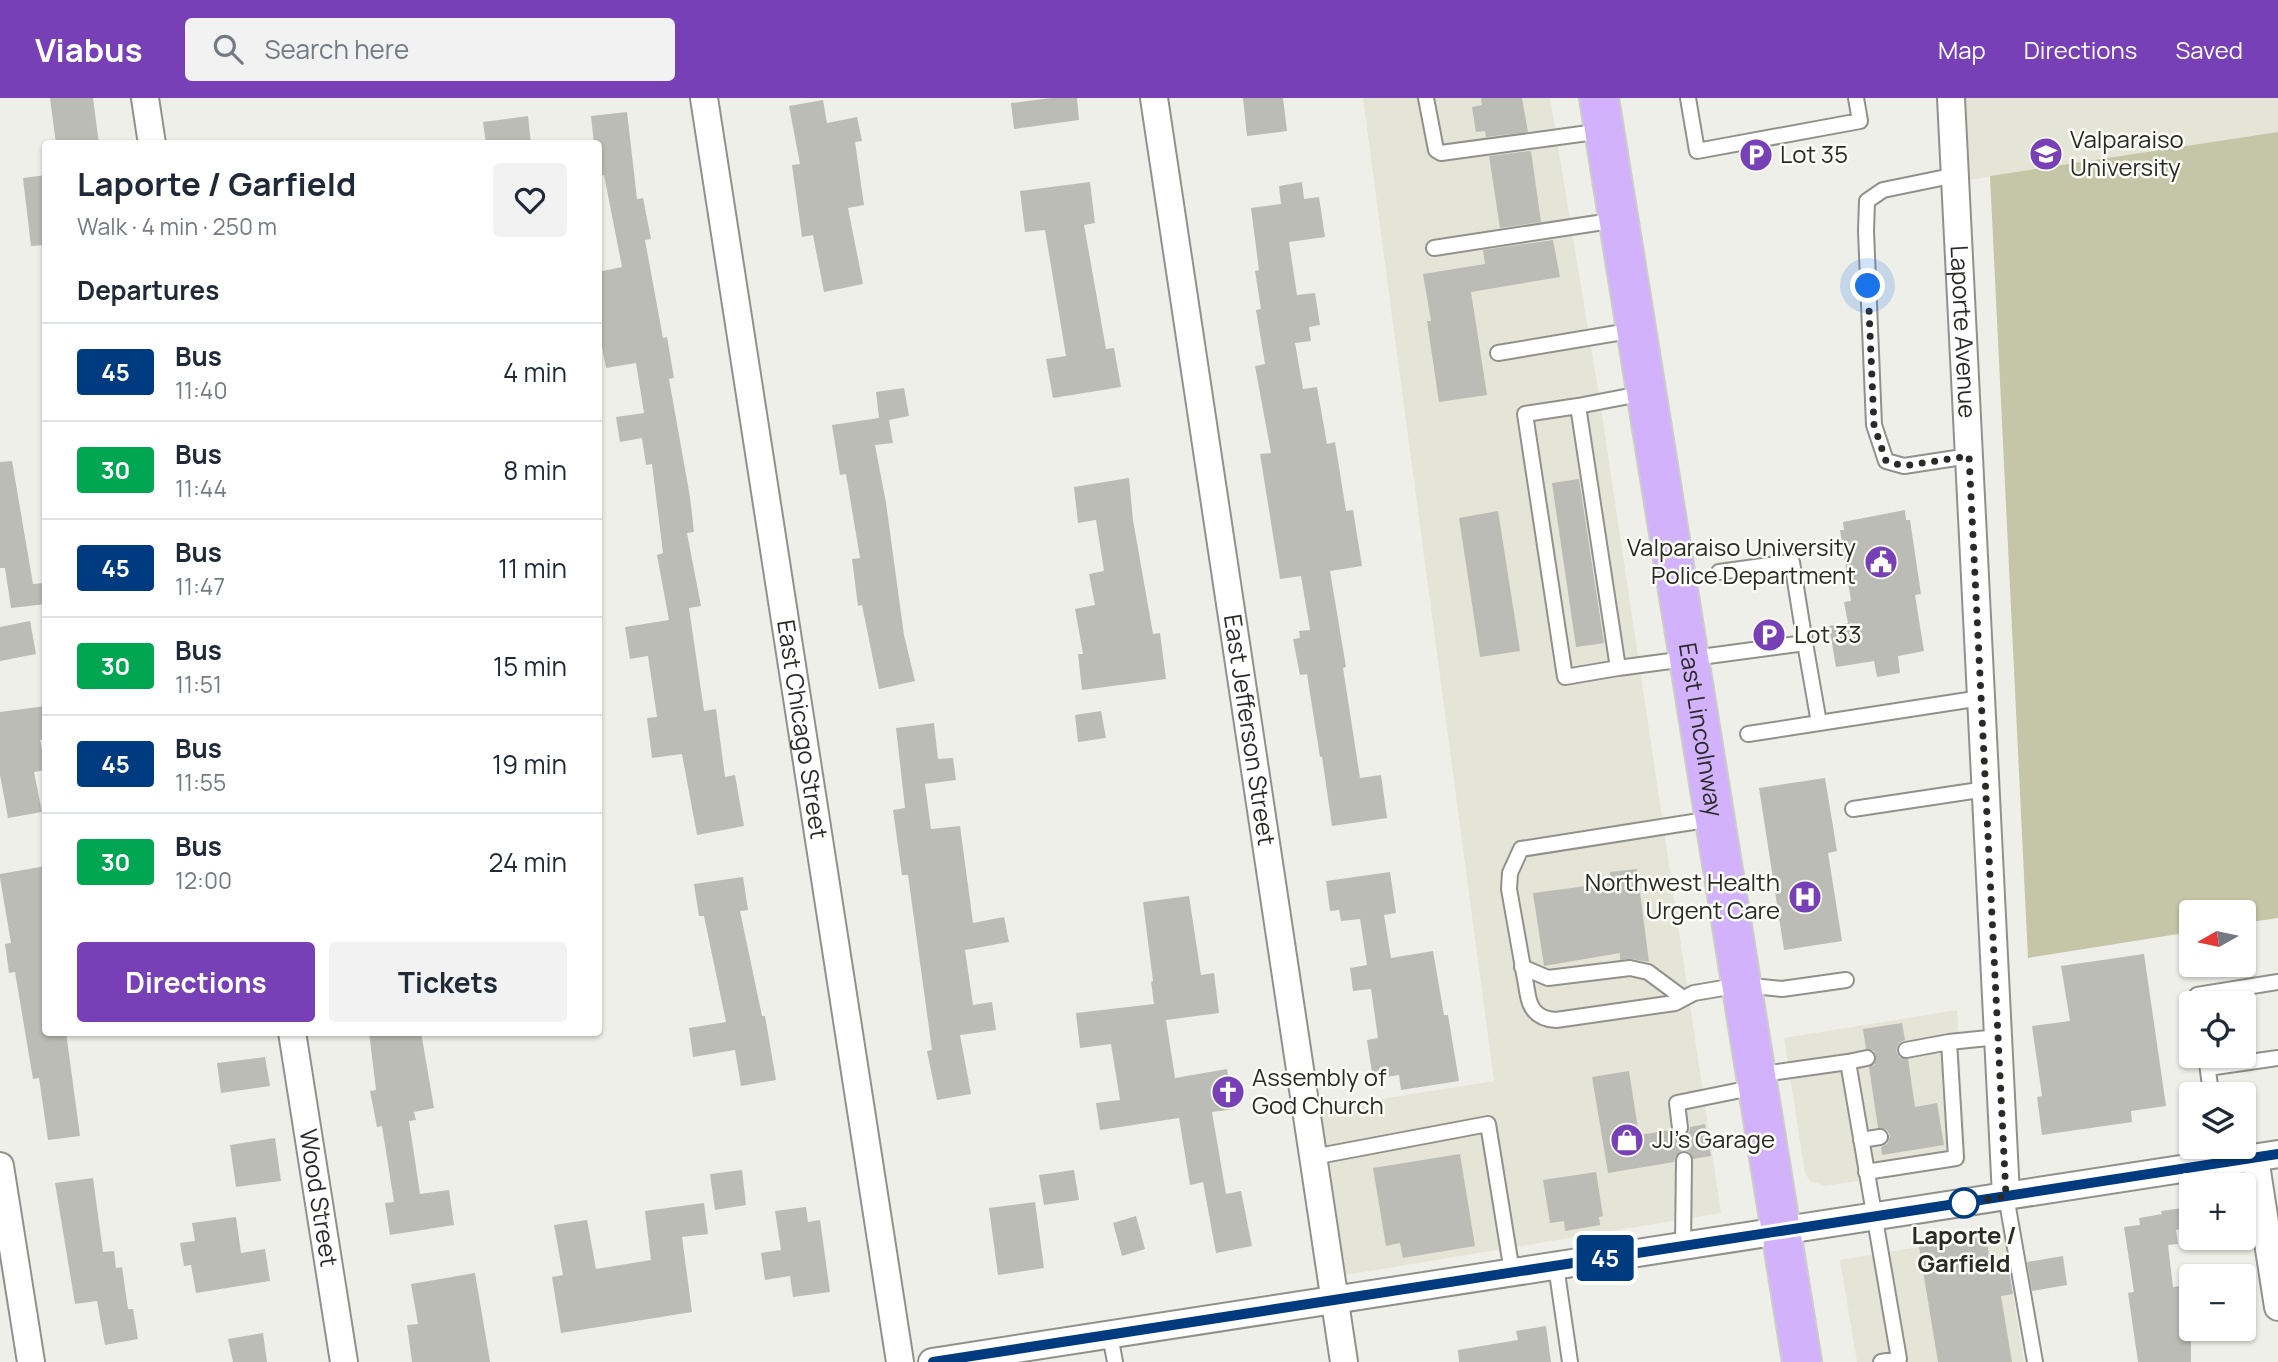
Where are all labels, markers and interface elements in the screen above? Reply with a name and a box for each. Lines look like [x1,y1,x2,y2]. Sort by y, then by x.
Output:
search box [185,18,675,81]
text: Viabus [35,27,143,72]
icon: search [209,30,247,68]
text: Search here [265,31,409,67]
text: Map [1938,33,1986,66]
text: Directions [2024,33,2137,66]
text: Saved [2175,33,2243,66]
place label: Valparaiso University [2070,122,2184,183]
school or university icon: Valparaiso University [2027,135,2065,173]
parking icon: Lot 35 [1737,136,1775,174]
place label: Lot 35 [1780,137,1848,170]
text: Laporte / Garfield [77,161,356,206]
button: heart [493,163,567,237]
text: Walk · 4 min · 250 m [77,210,277,242]
street label: Laporte Avenue [1943,244,1985,419]
your location [1850,268,1885,303]
text: Departures [77,272,219,308]
text: Bus [175,338,222,374]
text: 4 min [503,354,567,390]
text: 45 [101,355,130,388]
text: 11:40 [175,374,227,406]
text: Bus [175,436,222,472]
text: 8 min [503,452,567,488]
text: 30 [101,453,130,486]
text: 11:44 [175,472,227,504]
place label: Valparaiso University Police Department [1627,530,1856,591]
text: Bus [175,534,222,570]
public building icon: Valparaiso University Police Department [1862,543,1900,581]
text: 11 min [498,550,567,586]
text: 45 [101,551,130,584]
text: 11:47 [175,570,225,602]
street label: East Jefferson Street [1217,612,1284,847]
parking icon: Lot 33 [1750,616,1788,654]
street label: East Chicago Street [770,617,837,841]
place label: Lot 33 [1794,617,1861,650]
text: Bus [175,632,222,668]
street label: East Lincolnway [1672,640,1732,820]
text: 15 min [493,648,567,684]
text: 30 [101,649,130,682]
text: 11:51 [175,668,222,700]
text: Bus [175,730,222,766]
text: 19 min [492,746,567,782]
text: 45 [101,747,130,780]
text: 11:55 [175,766,226,798]
text: Bus [175,828,222,864]
text: 24 min [489,844,567,880]
text: 30 [101,845,130,878]
text: 12:00 [175,864,232,896]
place label: Northwest Health Urgent Care [1585,865,1780,926]
hospital icon: Northwest Health Urgent Care [1786,878,1824,916]
north arrow [2179,900,2256,976]
map controls [2179,900,2256,1341]
button: Directions [77,942,315,1022]
button: Tickets [329,942,567,1022]
button: locate [2179,991,2256,1068]
place label: Assembly of God Church [1252,1060,1387,1121]
church icon: Assembly of God Church [1209,1073,1247,1111]
button: layers [2179,1082,2256,1159]
shop icon: JJ's Garage [1608,1121,1646,1159]
place label: JJ's Garage [1652,1122,1775,1155]
street label: Wood Street [293,1126,347,1269]
button: + [2179,1173,2256,1250]
marker: Laporte / Garfield [1949,1188,1979,1218]
place label: Laporte / Garfield [1911,1218,2017,1279]
line badge: 45 [1574,1235,1636,1281]
text: 45 [1591,1241,1619,1274]
button: − [2179,1264,2256,1341]

